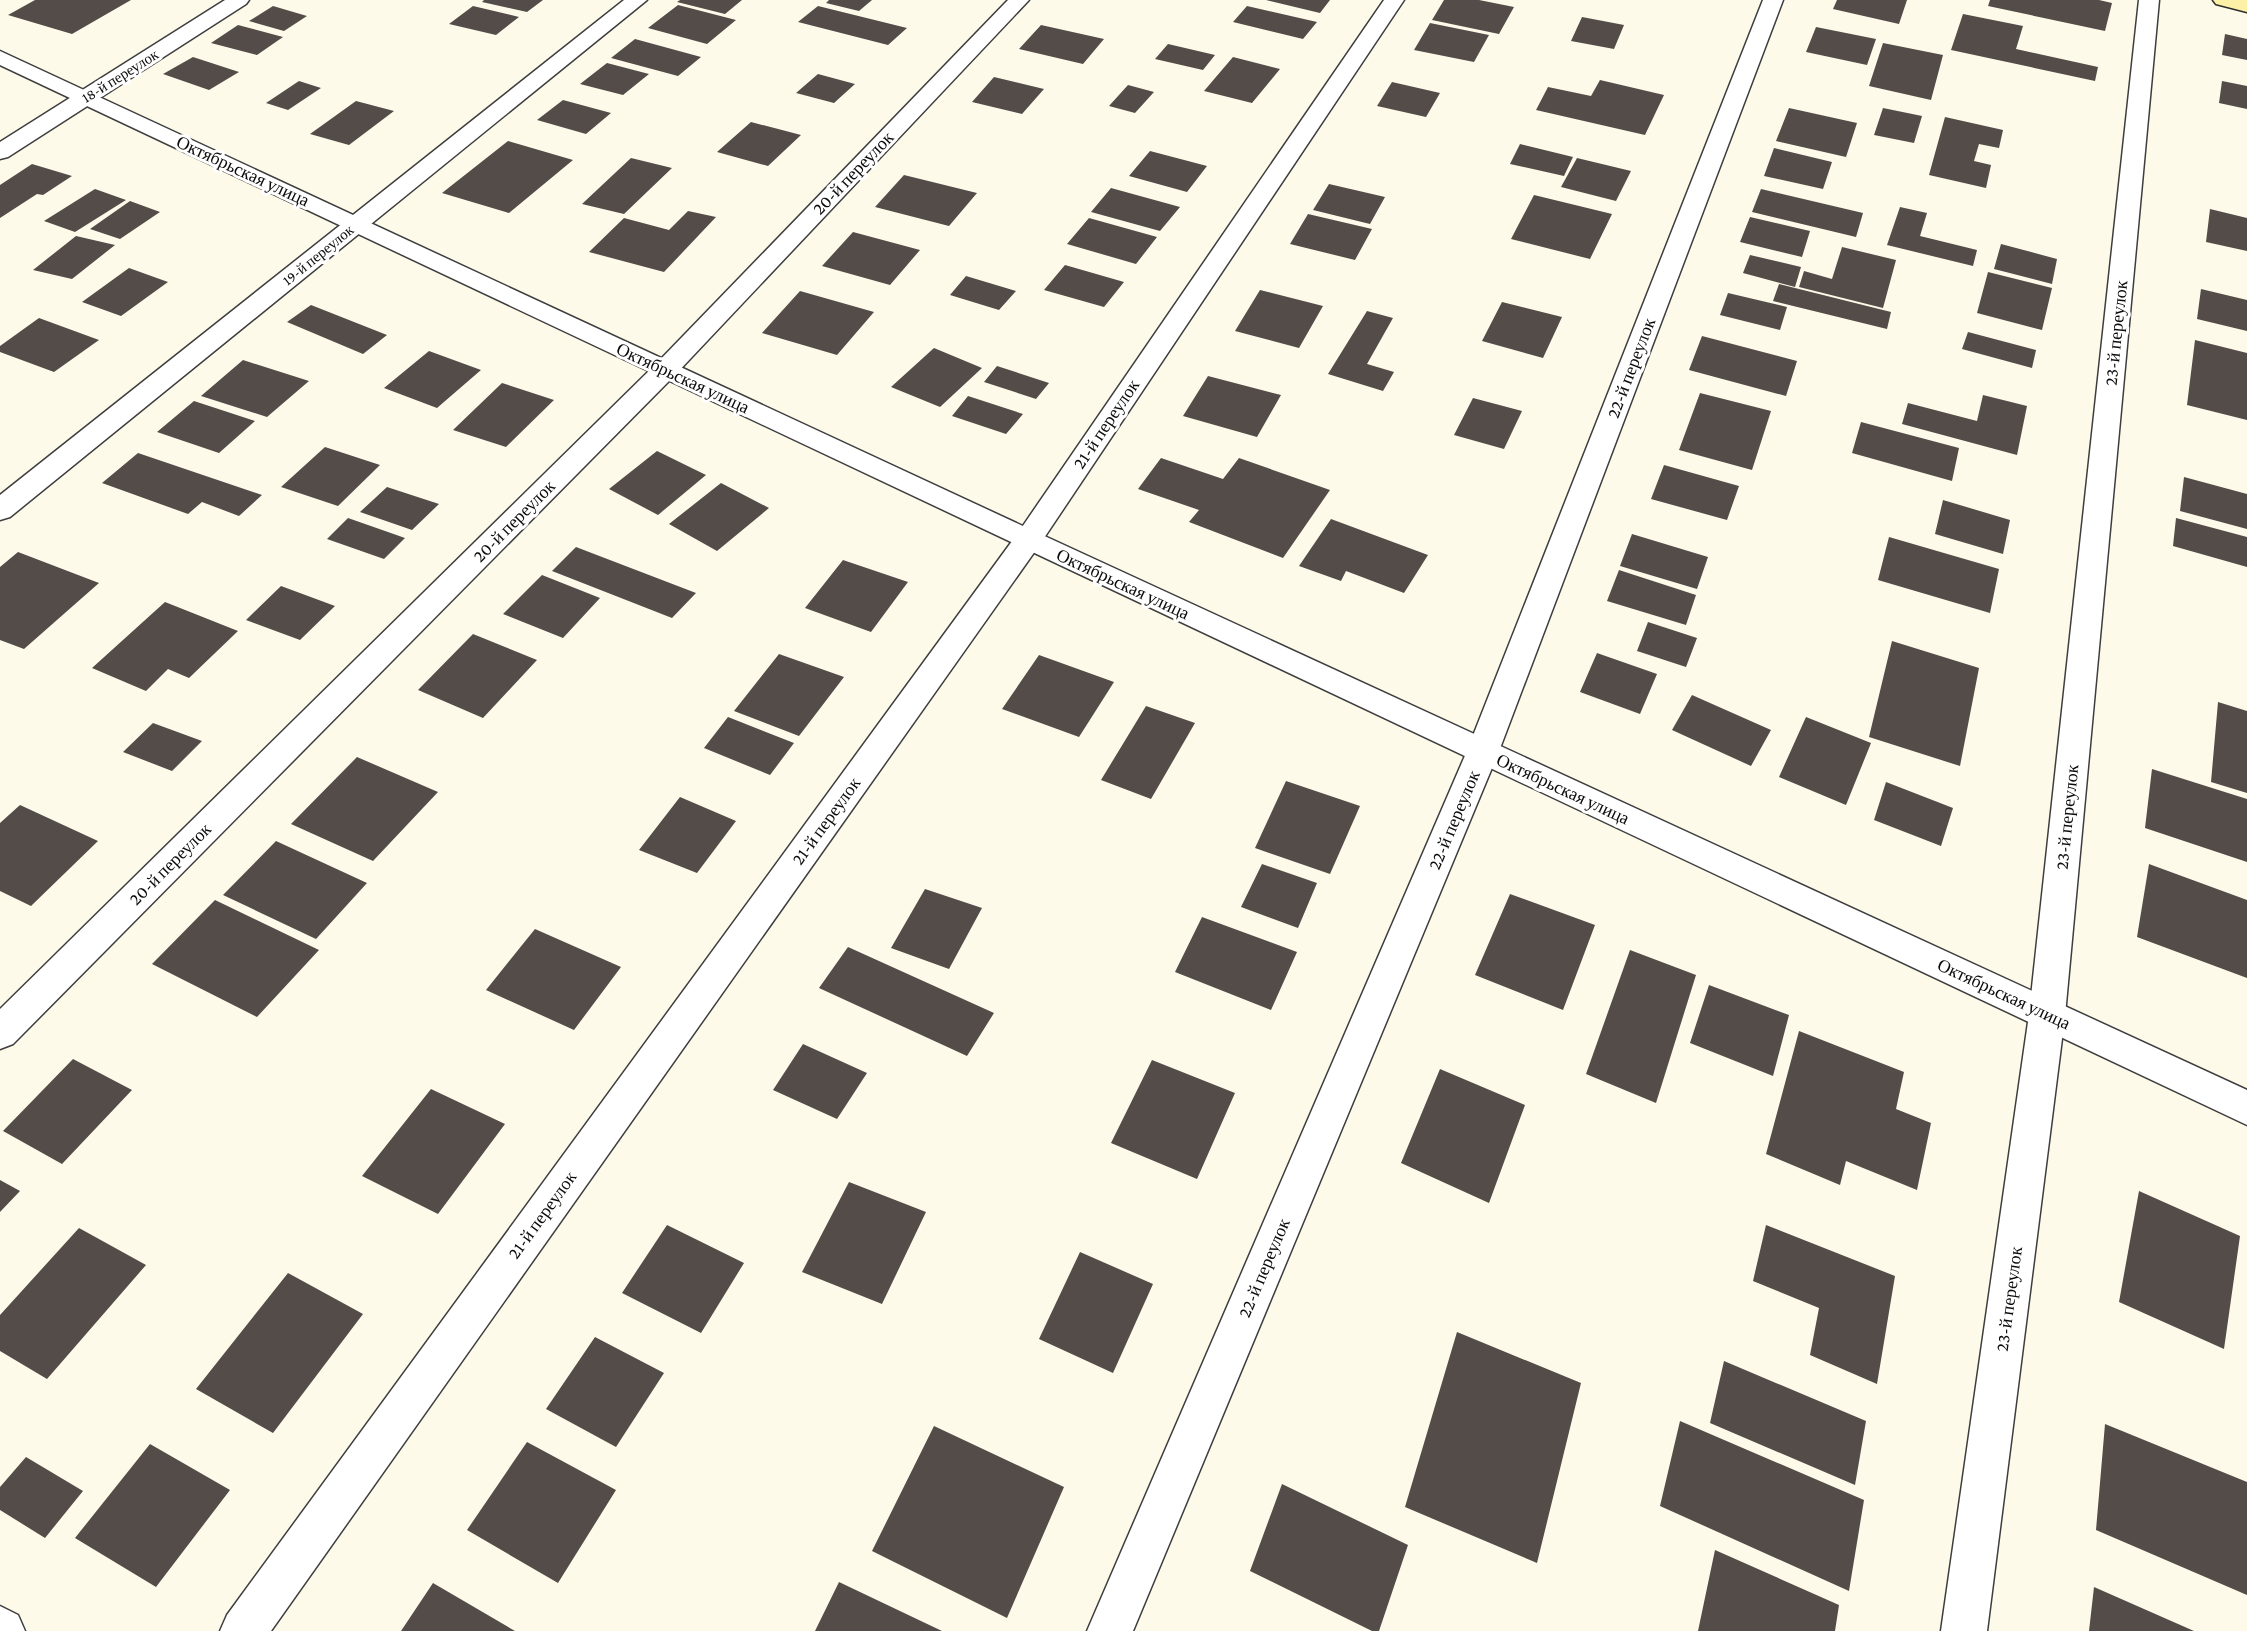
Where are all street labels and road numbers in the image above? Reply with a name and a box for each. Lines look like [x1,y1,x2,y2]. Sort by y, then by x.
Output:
street label: 18-й переулок [79,46,162,106]
street label: 20-й переулок [808,127,898,219]
street label: Октябрьская улица [173,131,313,211]
street label: 19-й переулок [279,221,357,288]
street label: 23-й переулок [2101,279,2132,387]
street label: 22-й переулок [1603,315,1659,421]
street label: Октябрьская улица [613,338,753,418]
street label: 21-й переулок [1069,375,1143,472]
street label: 20-й переулок [469,476,559,566]
street label: Октябрьская улица [1053,544,1193,624]
street label: Октябрьская улица [1493,749,1633,829]
street label: 23-й переулок [2052,763,2083,871]
street label: 22-й переулок [1424,767,1484,873]
street label: 21-й переулок [788,773,865,869]
street label: 20-й переулок [125,819,215,909]
street label: Октябрьская улица [1934,954,2074,1034]
street label: 21-й переулок [504,1167,581,1263]
street label: 22-й переулок [1234,1215,1294,1321]
street label: 23-й переулок [1992,1245,2026,1353]

